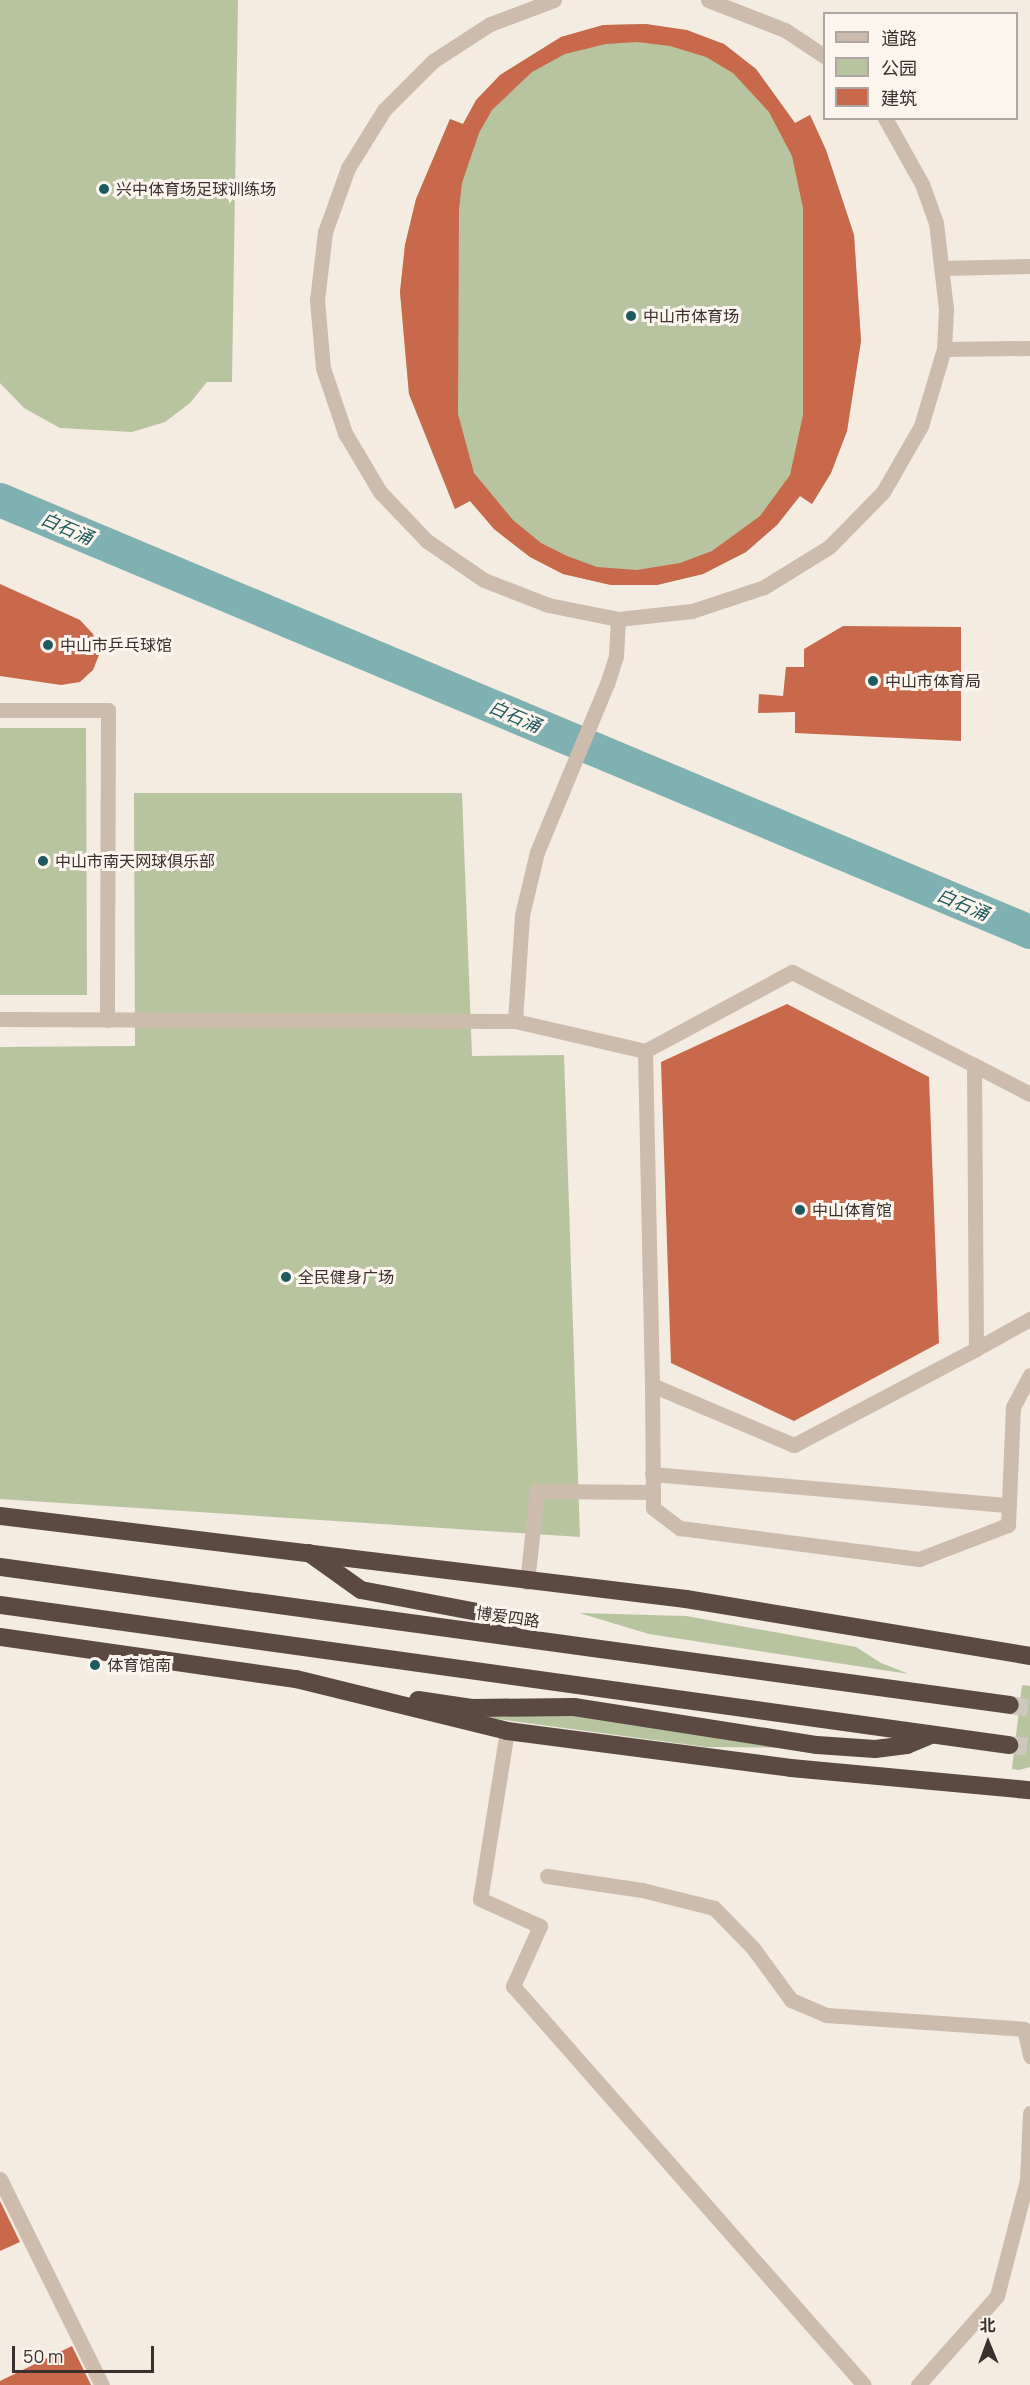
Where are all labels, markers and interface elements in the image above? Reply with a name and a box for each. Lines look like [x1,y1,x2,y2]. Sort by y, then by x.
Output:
legend [823,12,1018,120]
text: 道路 [881,26,917,50]
text: 公园 [881,56,917,80]
text: 建筑 [881,86,917,110]
place label: 兴中体育场足球训练场 [116,179,276,199]
marker: 兴中体育场足球训练场 [97,182,111,196]
place label: 中山市体育场 [643,306,739,326]
marker: 中山市体育场 [624,309,638,323]
water label: 白石涌 [38,508,96,548]
place label: 中山市乒乓球馆 [60,635,172,655]
marker: 中山市乒乓球馆 [41,638,55,652]
place label: 中山市体育局 [885,671,981,691]
marker: 中山市体育局 [866,674,880,688]
water label: 白石涌 [486,696,544,736]
place label: 中山市南天网球俱乐部 [55,851,215,871]
marker: 中山市南天网球俱乐部 [36,854,50,868]
water label: 白石涌 [934,884,992,924]
place label: 中山体育馆 [812,1200,892,1220]
marker: 中山体育馆 [793,1203,807,1217]
place label: 全民健身广场 [298,1267,394,1287]
marker: 全民健身广场 [279,1270,293,1284]
street label: 博爱四路 [475,1603,541,1631]
place label: 体育馆南 [107,1655,171,1675]
marker: 体育馆南 [88,1658,102,1672]
north arrow [958,2313,1018,2373]
text: 北 [979,2314,996,2336]
scale bar [15,2334,158,2372]
text: 50 m [23,2344,63,2368]

